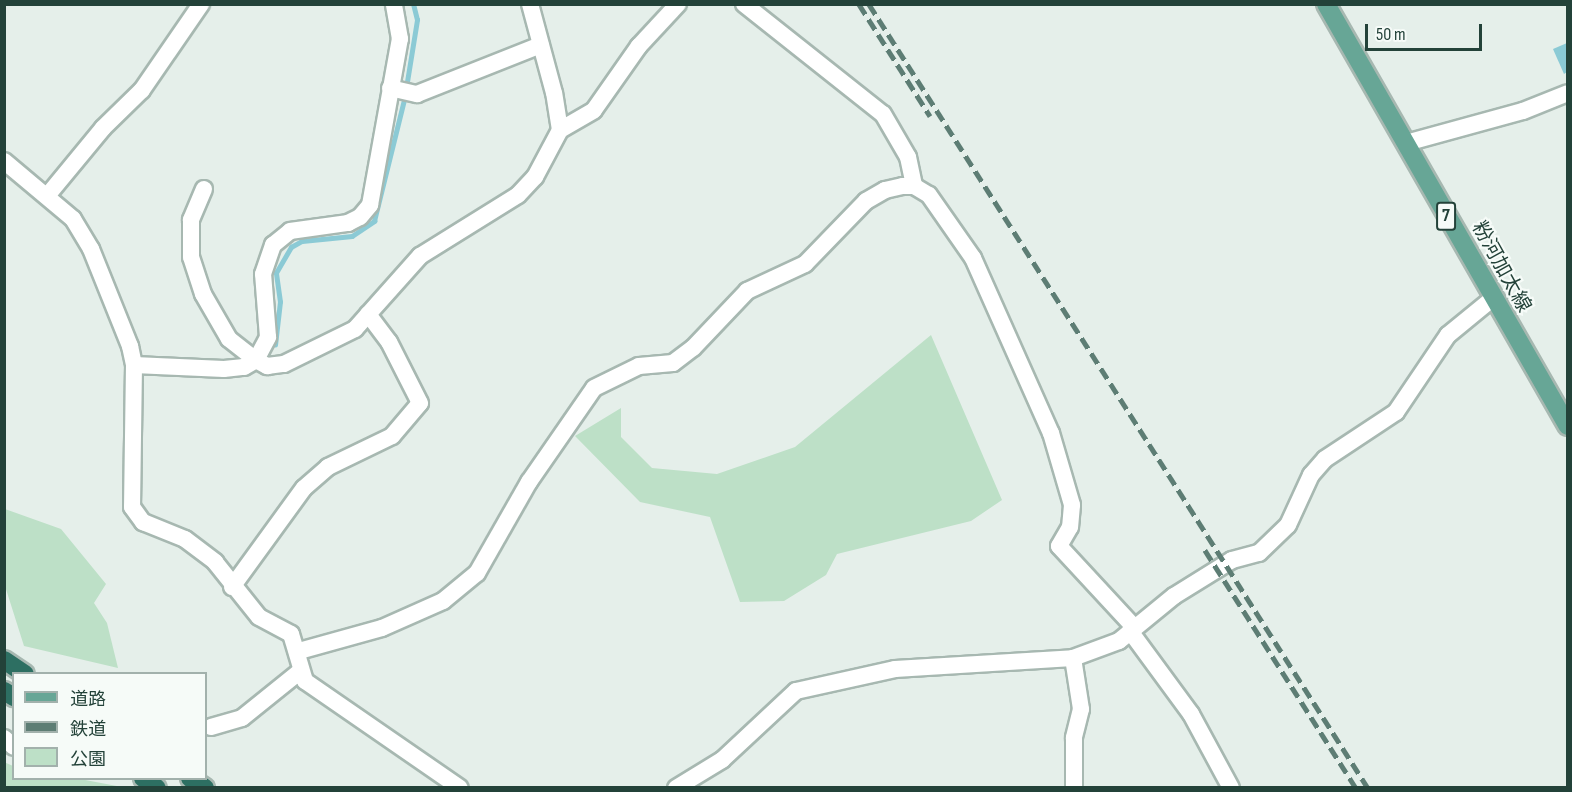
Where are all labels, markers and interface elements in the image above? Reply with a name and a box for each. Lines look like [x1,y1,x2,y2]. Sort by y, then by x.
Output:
scale bar [1368,12,1485,50]
text: 50 m [1376,24,1406,45]
road number: 7 [1436,201,1456,231]
street label: 粉河加太線 [1466,217,1536,317]
legend [12,672,207,780]
text: 道路 [70,689,106,710]
text: 鉄道 [70,719,106,740]
text: 公園 [70,749,106,770]

